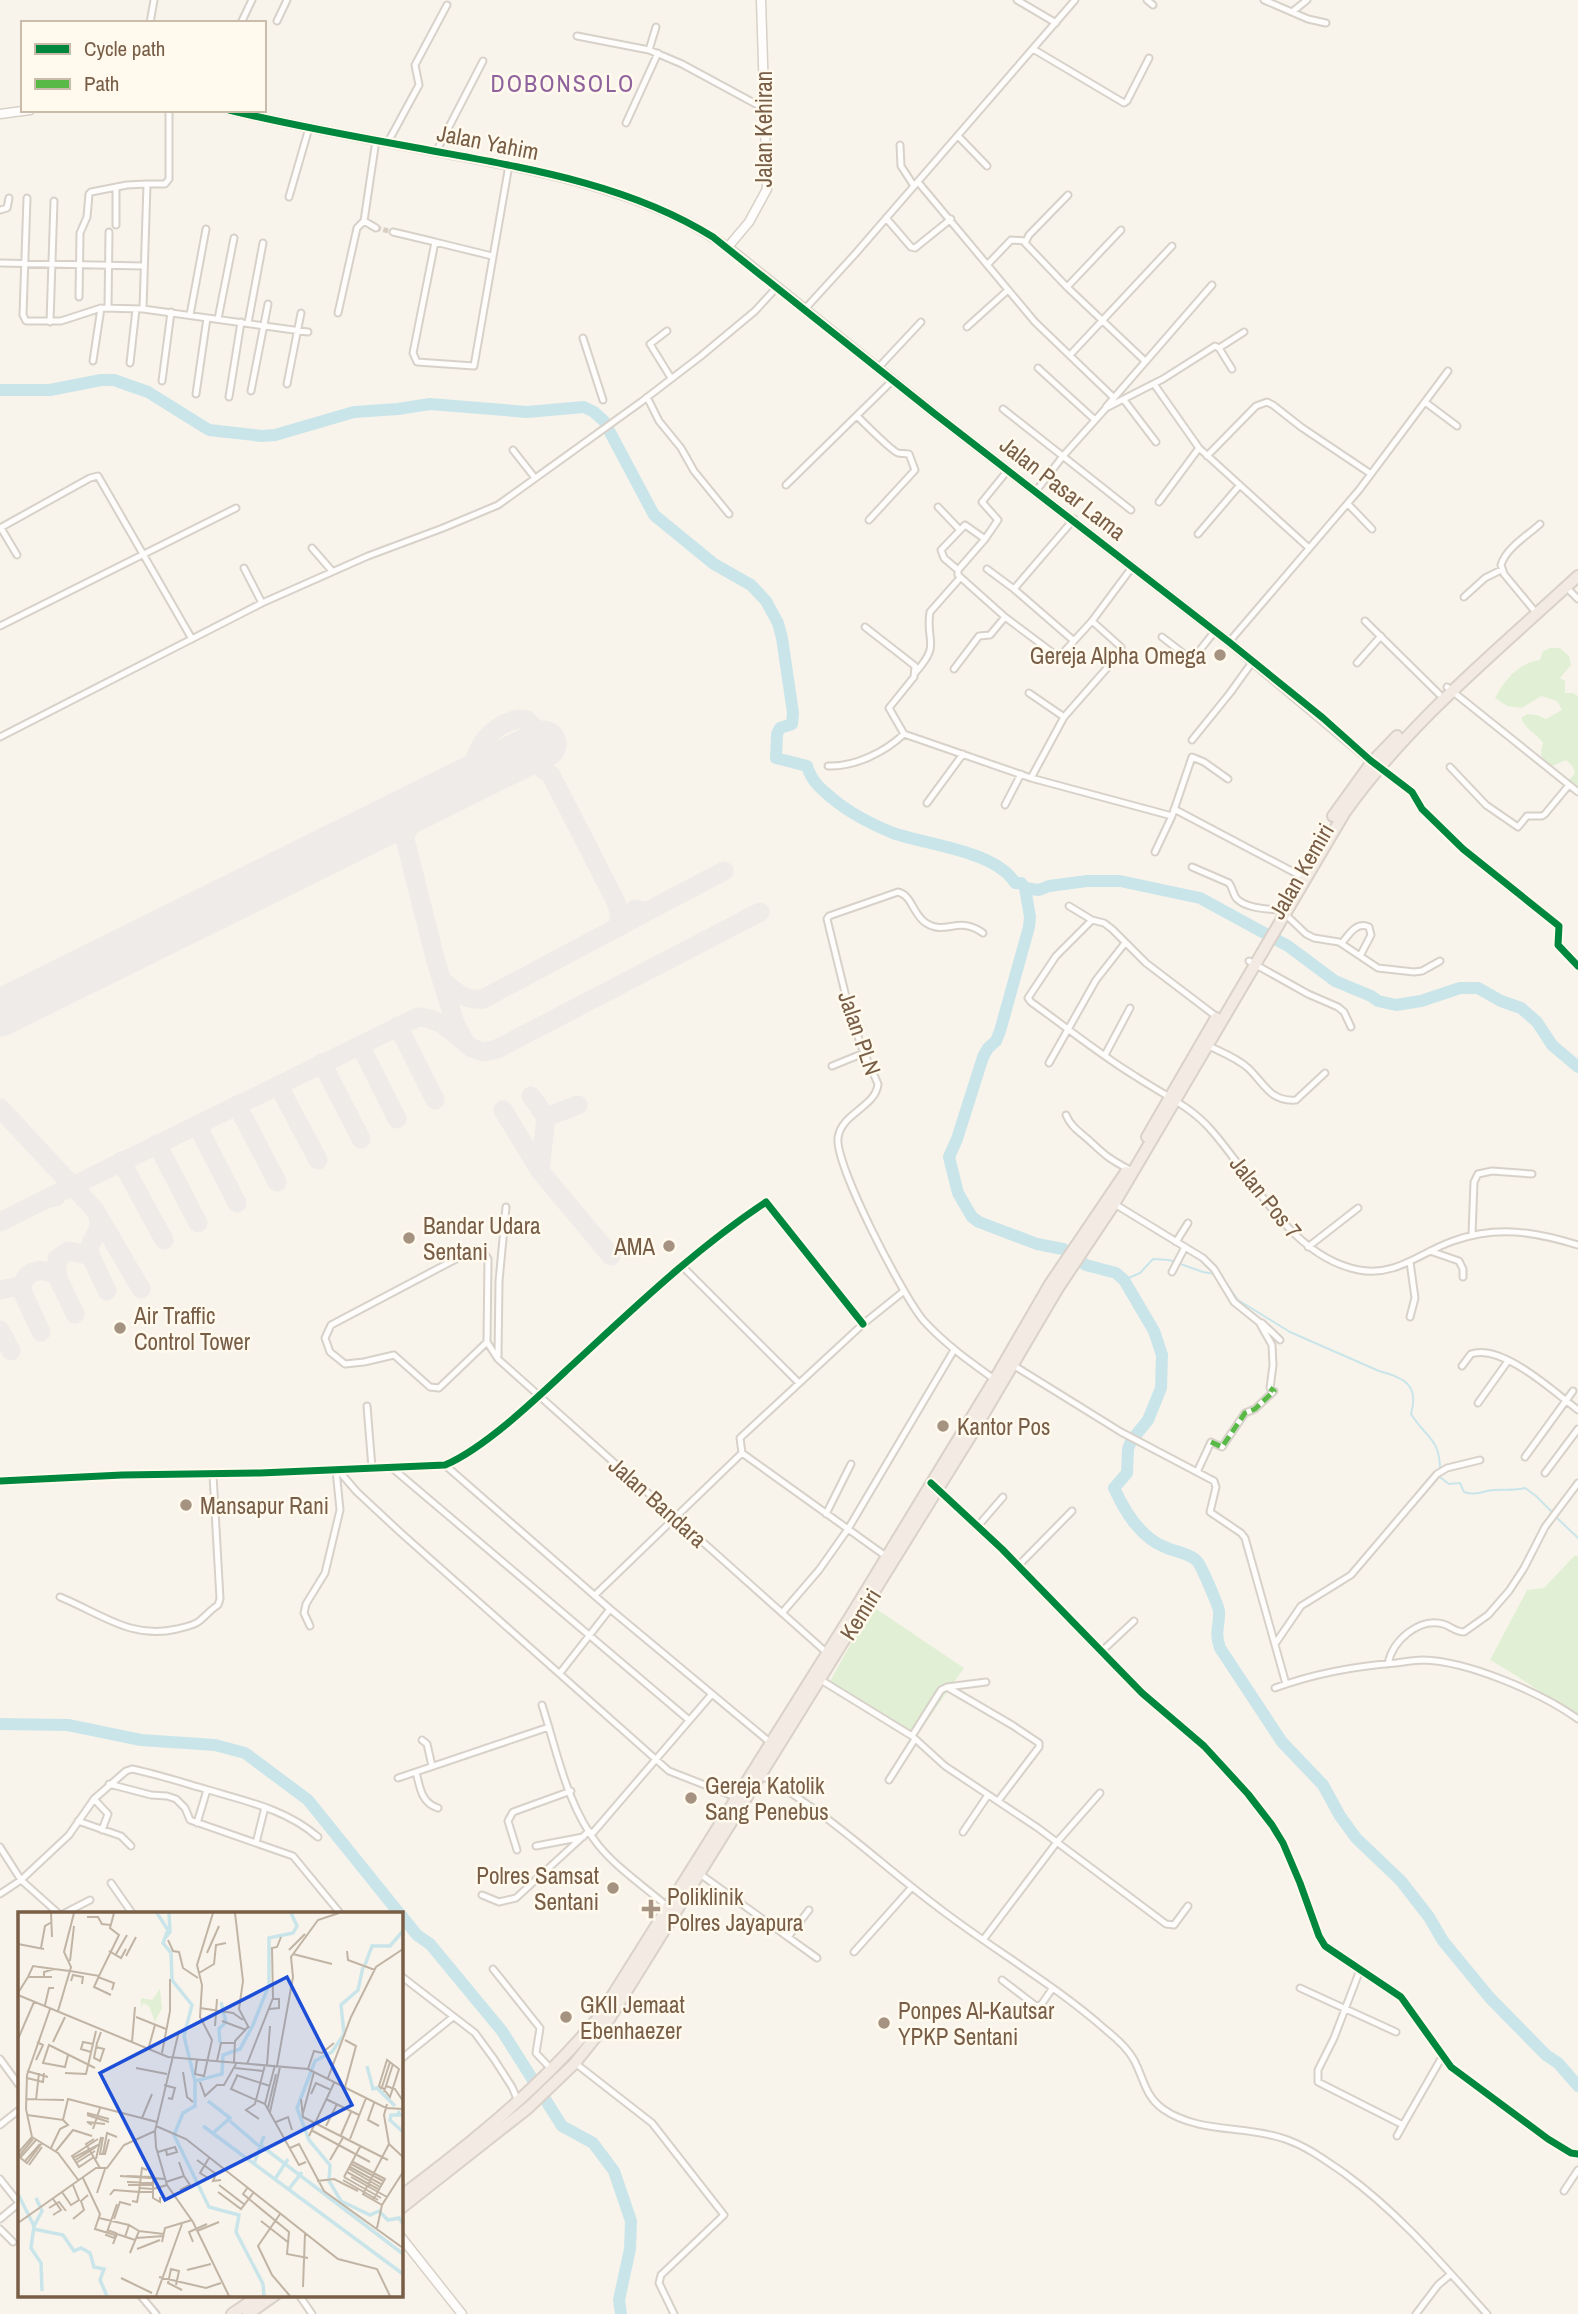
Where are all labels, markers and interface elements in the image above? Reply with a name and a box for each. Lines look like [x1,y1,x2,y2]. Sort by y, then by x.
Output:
legend [21,21,266,112]
text: Cycle path [84,34,165,63]
district label: DOBONSOLO [491,67,635,99]
text: Path [84,69,119,98]
street label: Jalan Kehiran [748,71,779,187]
street label: Jalan Yahim [434,117,542,167]
street label: Jalan Pasar Lama [994,429,1133,547]
place label: Gereja Alpha Omega [1030,640,1207,671]
marker: Gereja Alpha Omega [1212,647,1228,663]
street label: Jalan Kemiri [1261,817,1341,925]
street label: Jalan PLN [831,987,889,1079]
street label: Jalan Pos 7 [1223,1149,1309,1245]
place label: Bandar Udara Sentani [423,1210,541,1267]
marker: Bandar Udara Sentani [401,1230,417,1246]
place label: AMA [613,1231,655,1262]
marker: AMA [661,1238,677,1254]
place label: Air Traffic Control Tower [133,1300,251,1357]
marker: Air Traffic Control Tower [112,1320,128,1336]
place label: Kantor Pos [957,1411,1050,1442]
marker: Kantor Pos [935,1418,951,1434]
street label: Jalan Bandara [602,1450,714,1555]
place label: Mansapur Rani [200,1490,329,1521]
marker: Mansapur Rani [178,1497,194,1513]
street label: Kemiri [832,1582,888,1646]
place label: Gereja Katolik Sang Penebus [705,1770,829,1827]
marker: Gereja Katolik Sang Penebus [683,1790,699,1806]
place label: Polres Samsat Sentani [476,1860,599,1917]
marker: Polres Samsat Sentani [605,1880,621,1896]
place label: Poliklinik Polres Jayapura [667,1881,804,1938]
marker: Poliklinik Polres Jayapura [641,1899,661,1919]
inset map [18,1912,402,2296]
place label: GKII Jemaat Ebenhaezer [580,1989,685,2046]
place label: Ponpes Al-Kautsar YPKP Sentani [898,1995,1055,2052]
marker: GKII Jemaat Ebenhaezer [558,2009,574,2025]
marker: Ponpes Al-Kautsar YPKP Sentani [876,2015,892,2031]

